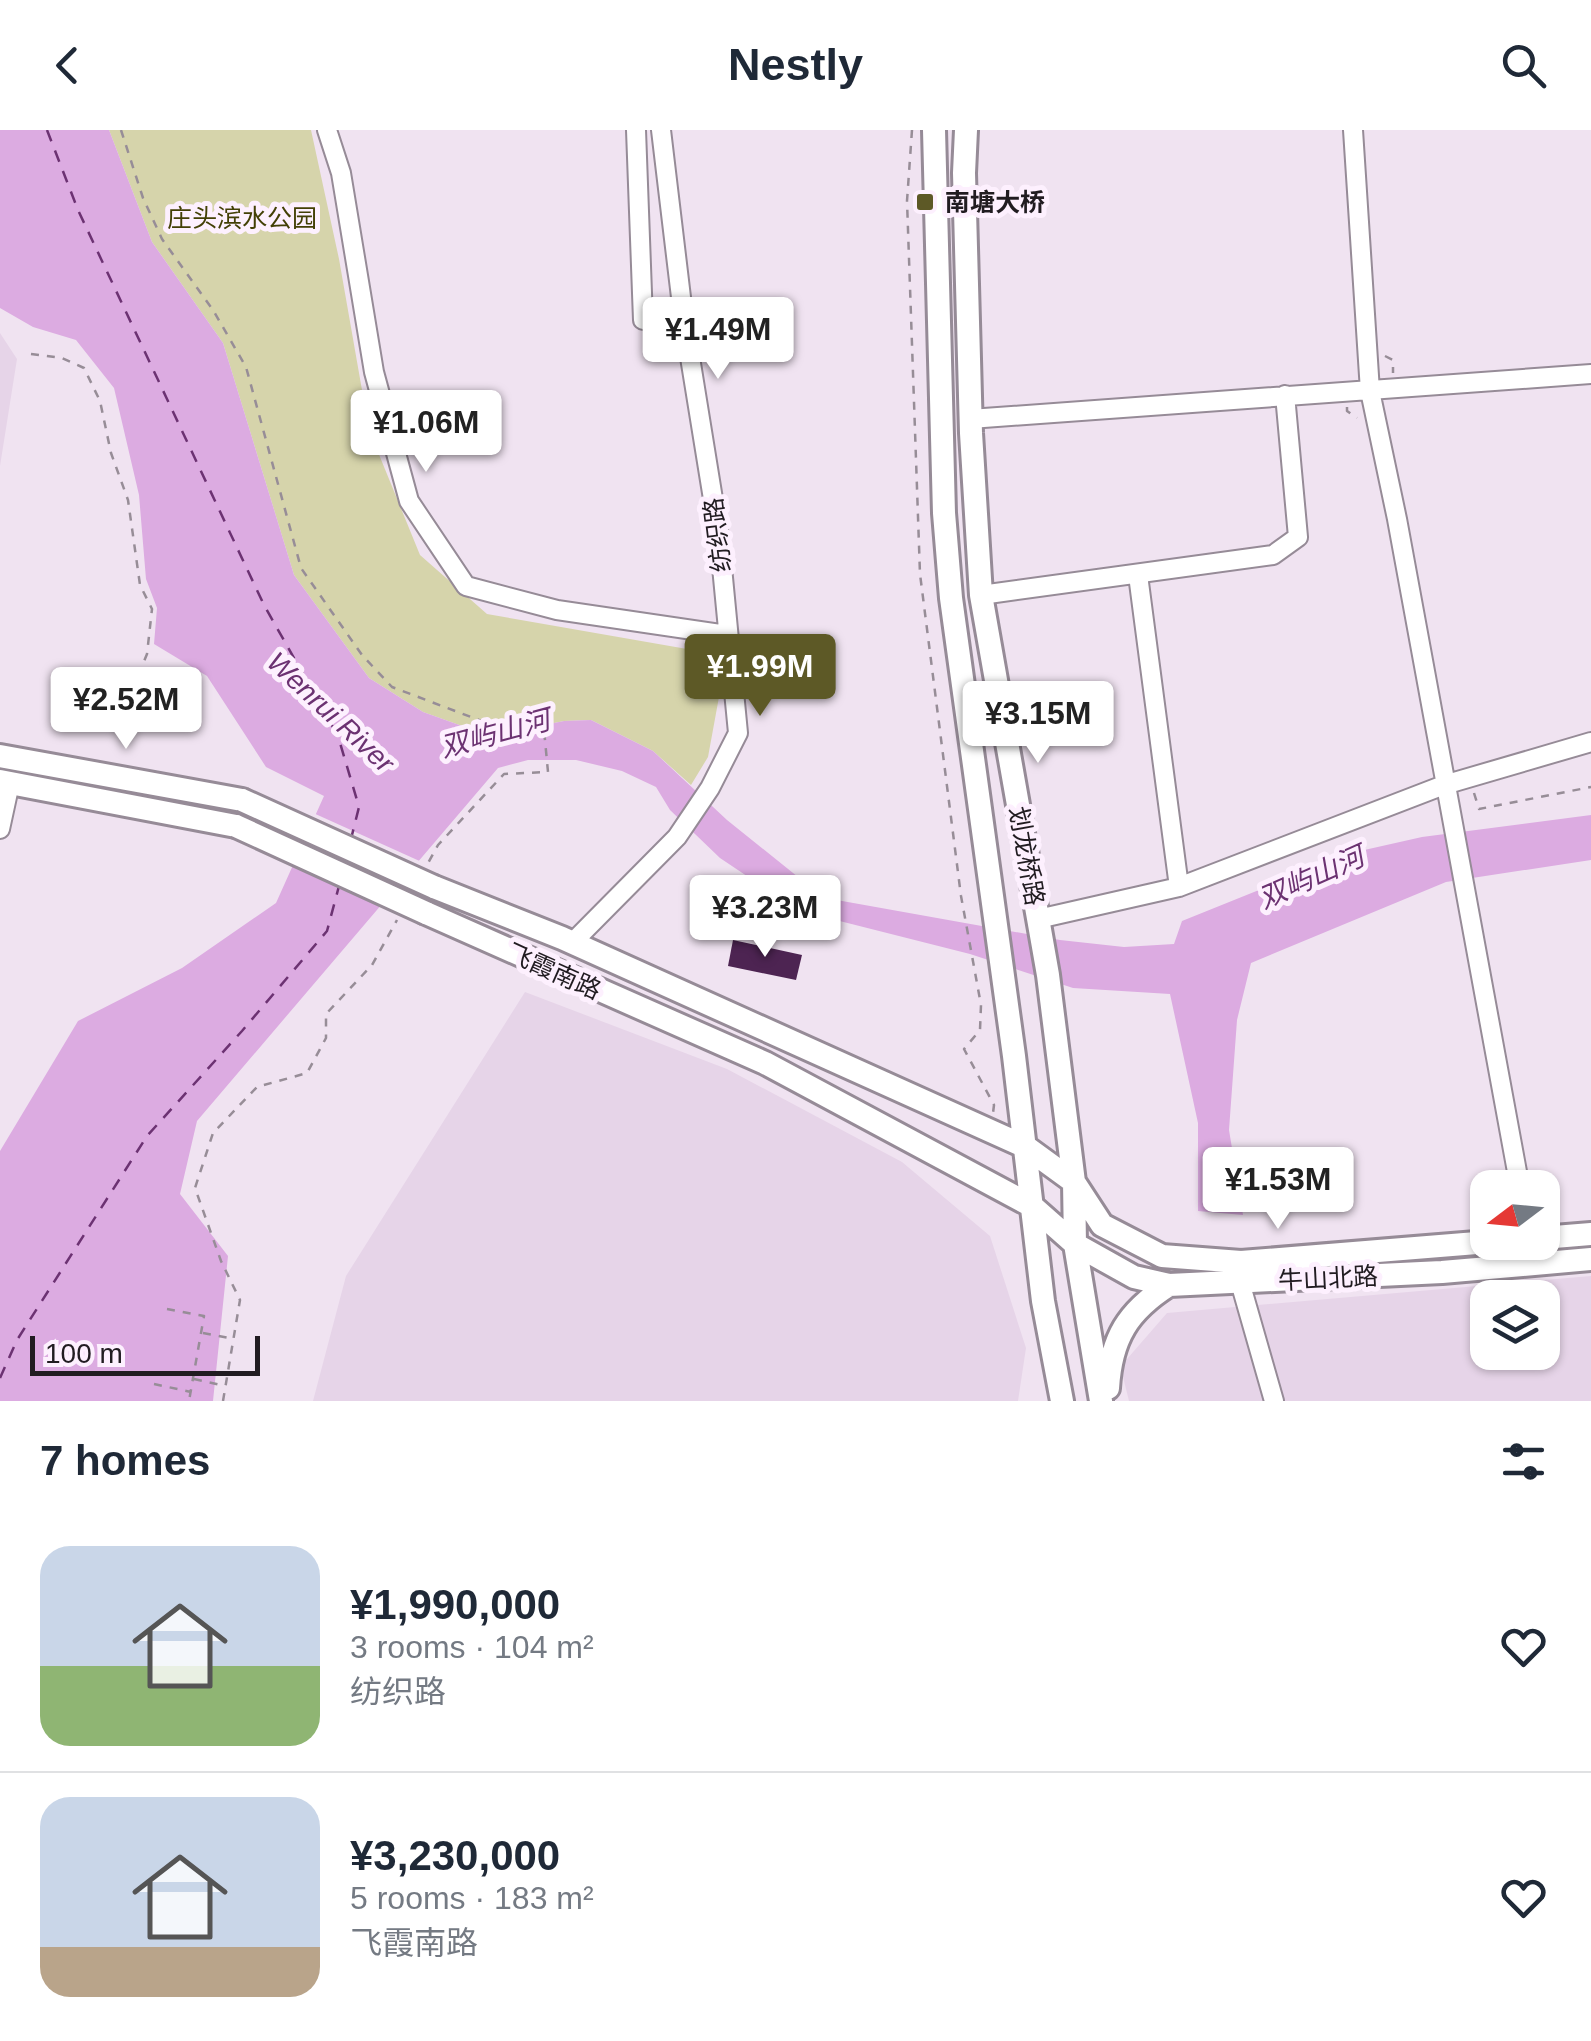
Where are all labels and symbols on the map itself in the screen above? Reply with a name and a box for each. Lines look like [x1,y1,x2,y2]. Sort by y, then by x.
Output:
place label: 南塘大桥 [945,188,1045,216]
marker: 南塘大桥 [914,191,936,213]
park label: 庄头滨水公园 [167,204,317,232]
pin: ¥1.49M [637,297,799,382]
pin: ¥1.06M [345,390,507,475]
street label: 纺织路 [699,496,735,574]
pin: ¥1.99M [679,634,841,719]
water label: Wenrui River [261,646,401,780]
pin: ¥2.52M [45,667,207,752]
pin: ¥3.15M [957,681,1119,766]
water label: 双屿山河 [437,703,558,763]
street label: 划龙桥路 [1005,804,1049,908]
water label: 双屿山河 [1254,838,1373,914]
pin: ¥3.23M [684,875,846,960]
street label: 飞霞南路 [503,938,605,1004]
pin: ¥1.53M [1197,1147,1359,1232]
north arrow [1470,1170,1560,1260]
street label: 牛山北路 [1277,1261,1379,1295]
scale bar [30,1331,260,1376]

